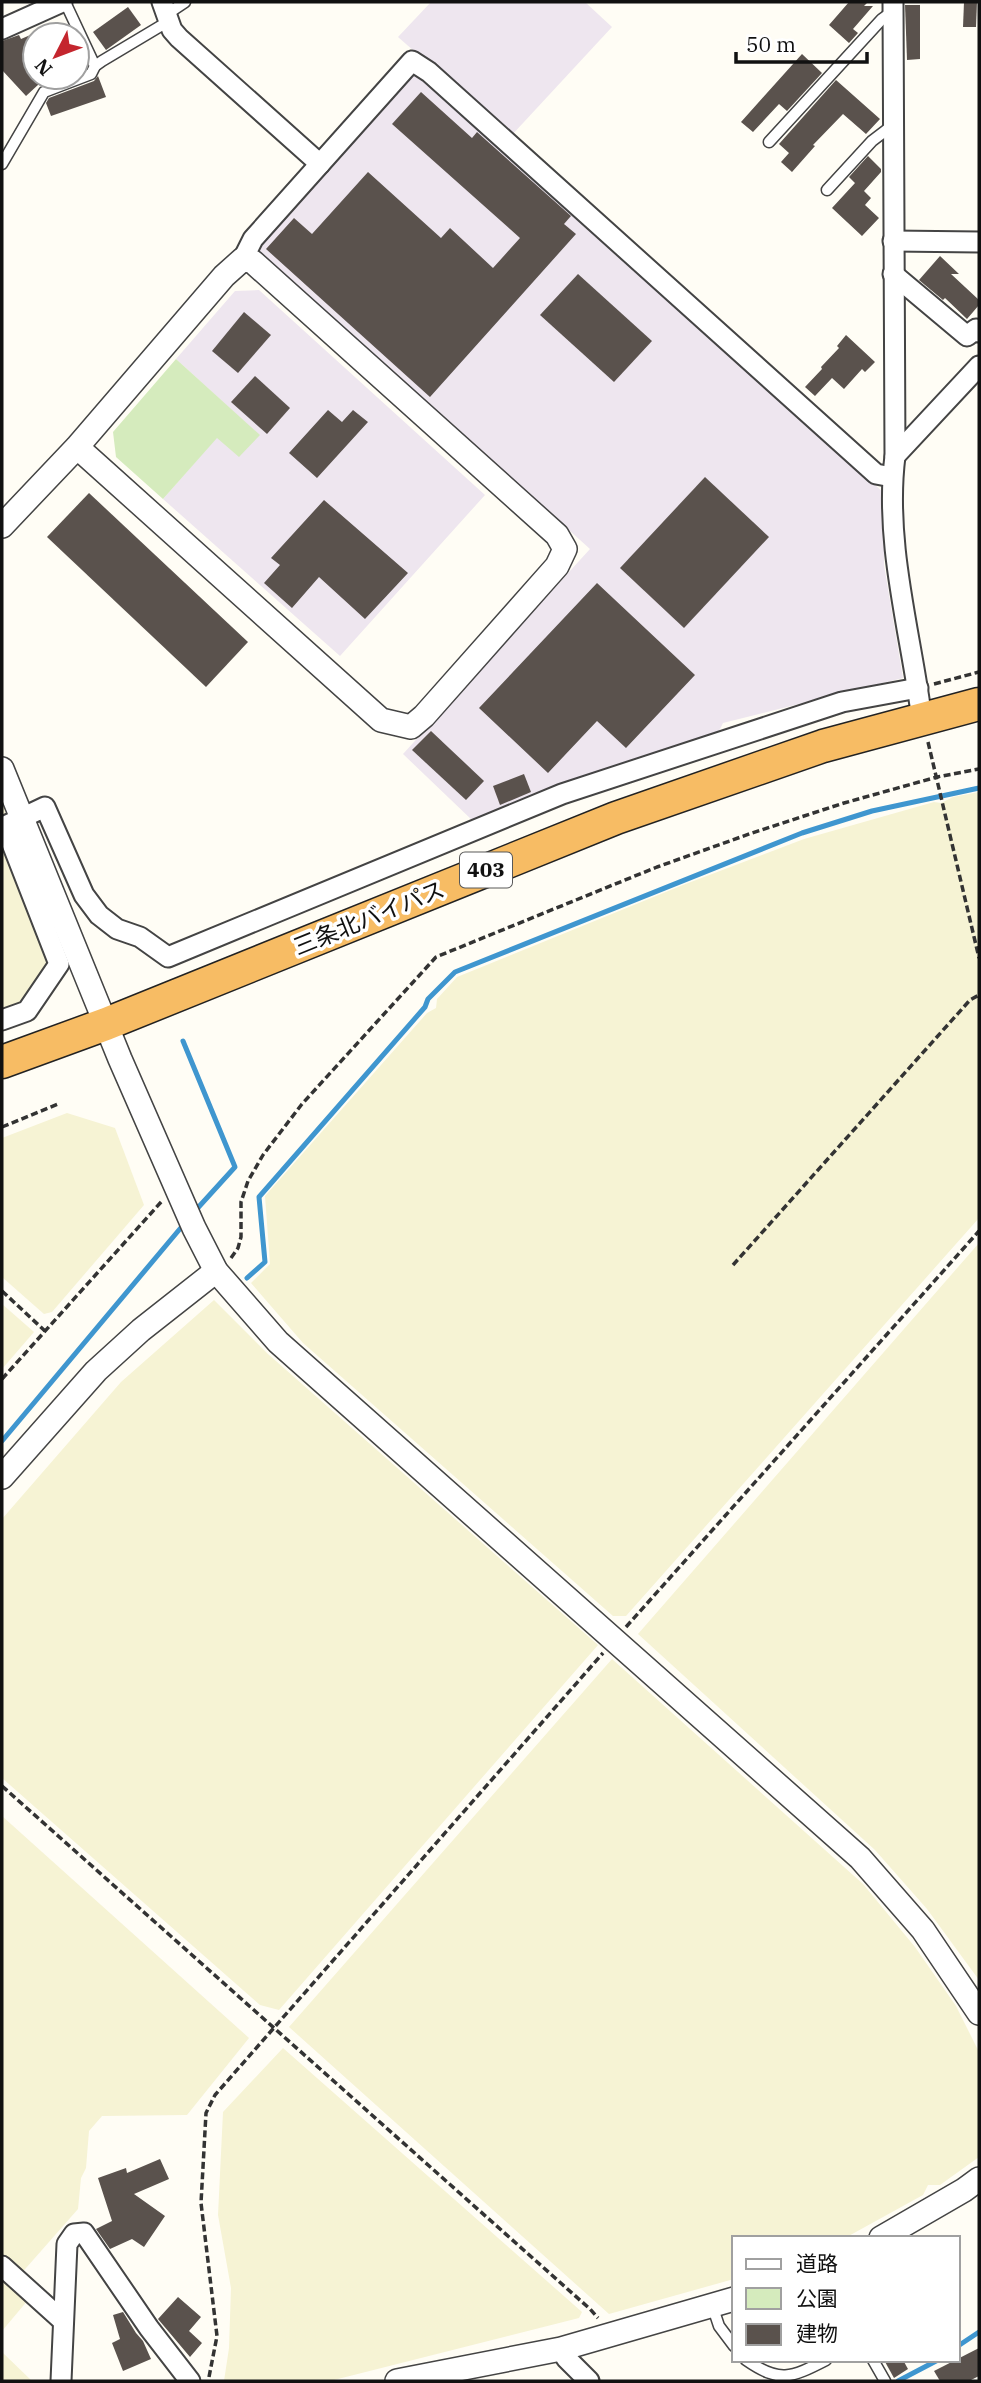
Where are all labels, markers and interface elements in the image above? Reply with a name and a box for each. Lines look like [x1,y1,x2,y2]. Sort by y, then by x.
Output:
north arrow [21,21,91,91]
scale bar [736,21,867,65]
text: 50 m [746,30,796,58]
text: N [29,54,57,81]
road number: 403 [460,852,512,888]
street label: 三条北バイパス [289,873,449,961]
legend [732,2236,960,2362]
text: 道路 [796,2249,838,2277]
text: 公園 [796,2284,838,2312]
text: 建物 [796,2319,838,2347]

